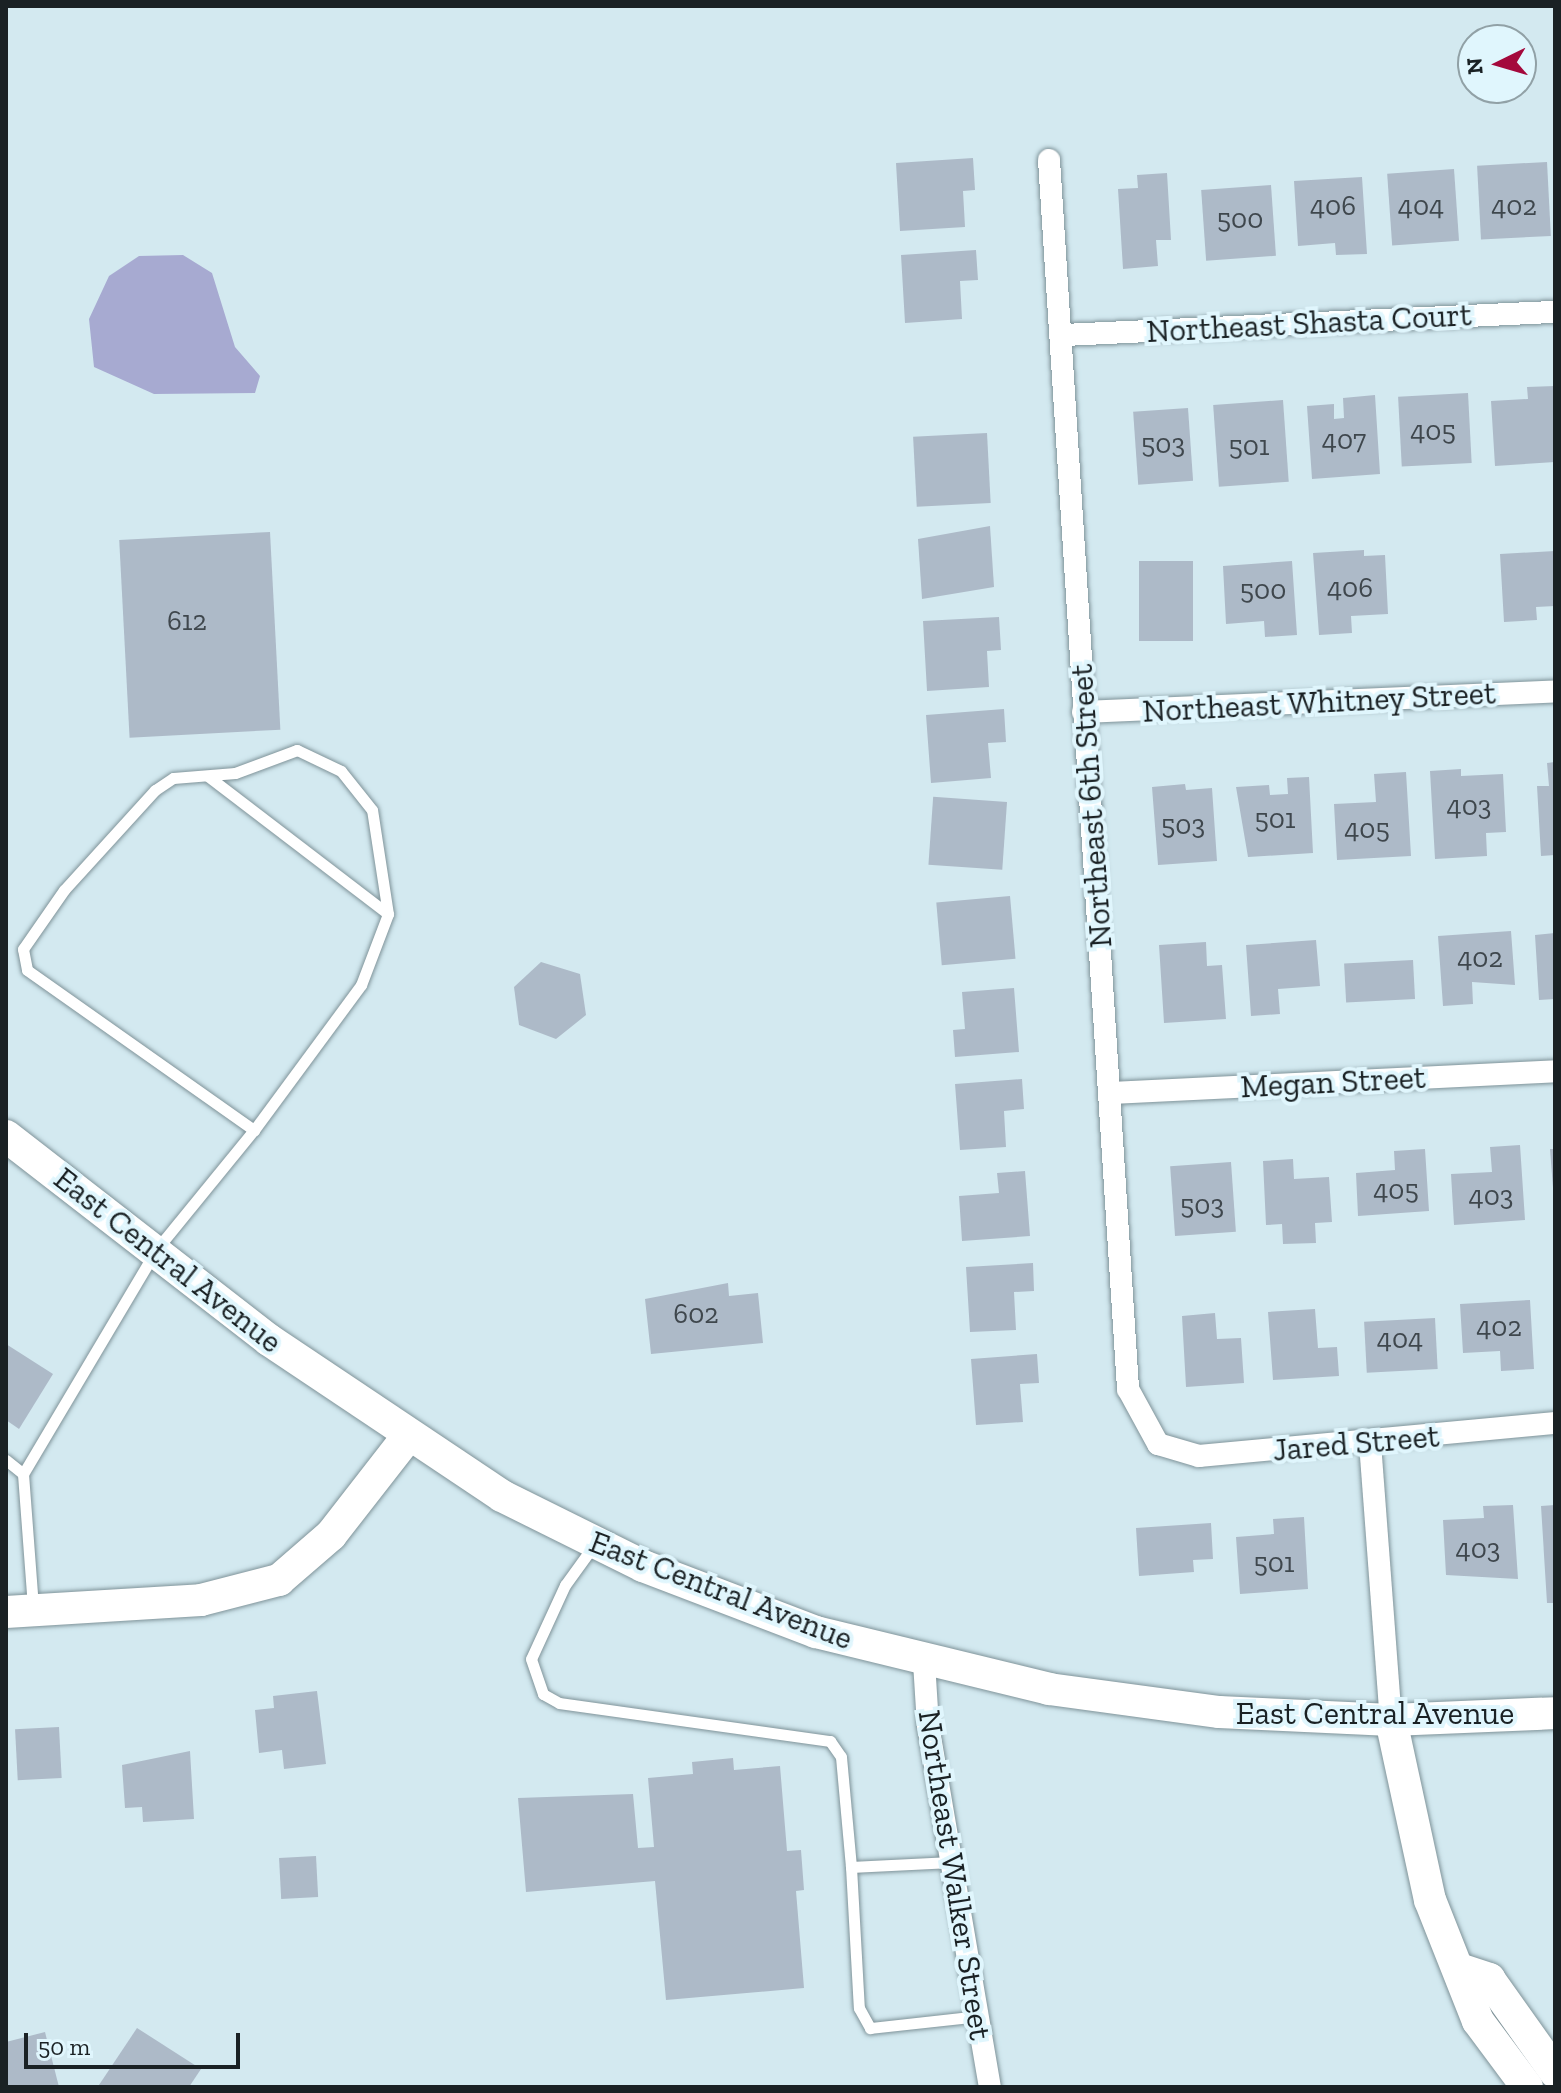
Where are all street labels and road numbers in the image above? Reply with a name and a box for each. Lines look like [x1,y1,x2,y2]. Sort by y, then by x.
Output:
street label: Northeast Shasta Court [1145,295,1473,351]
street label: Northeast 6th Street [1062,663,1120,949]
street label: Northeast Whitney Street [1140,674,1498,730]
street label: Megan Street [1239,1058,1427,1106]
street label: East Central Avenue [46,1159,290,1361]
street label: Jared Street [1271,1417,1441,1469]
street label: East Central Avenue [584,1522,858,1658]
street label: East Central Avenue [1235,1694,1515,1732]
street label: Northeast Walker Street [910,1707,1000,2043]

